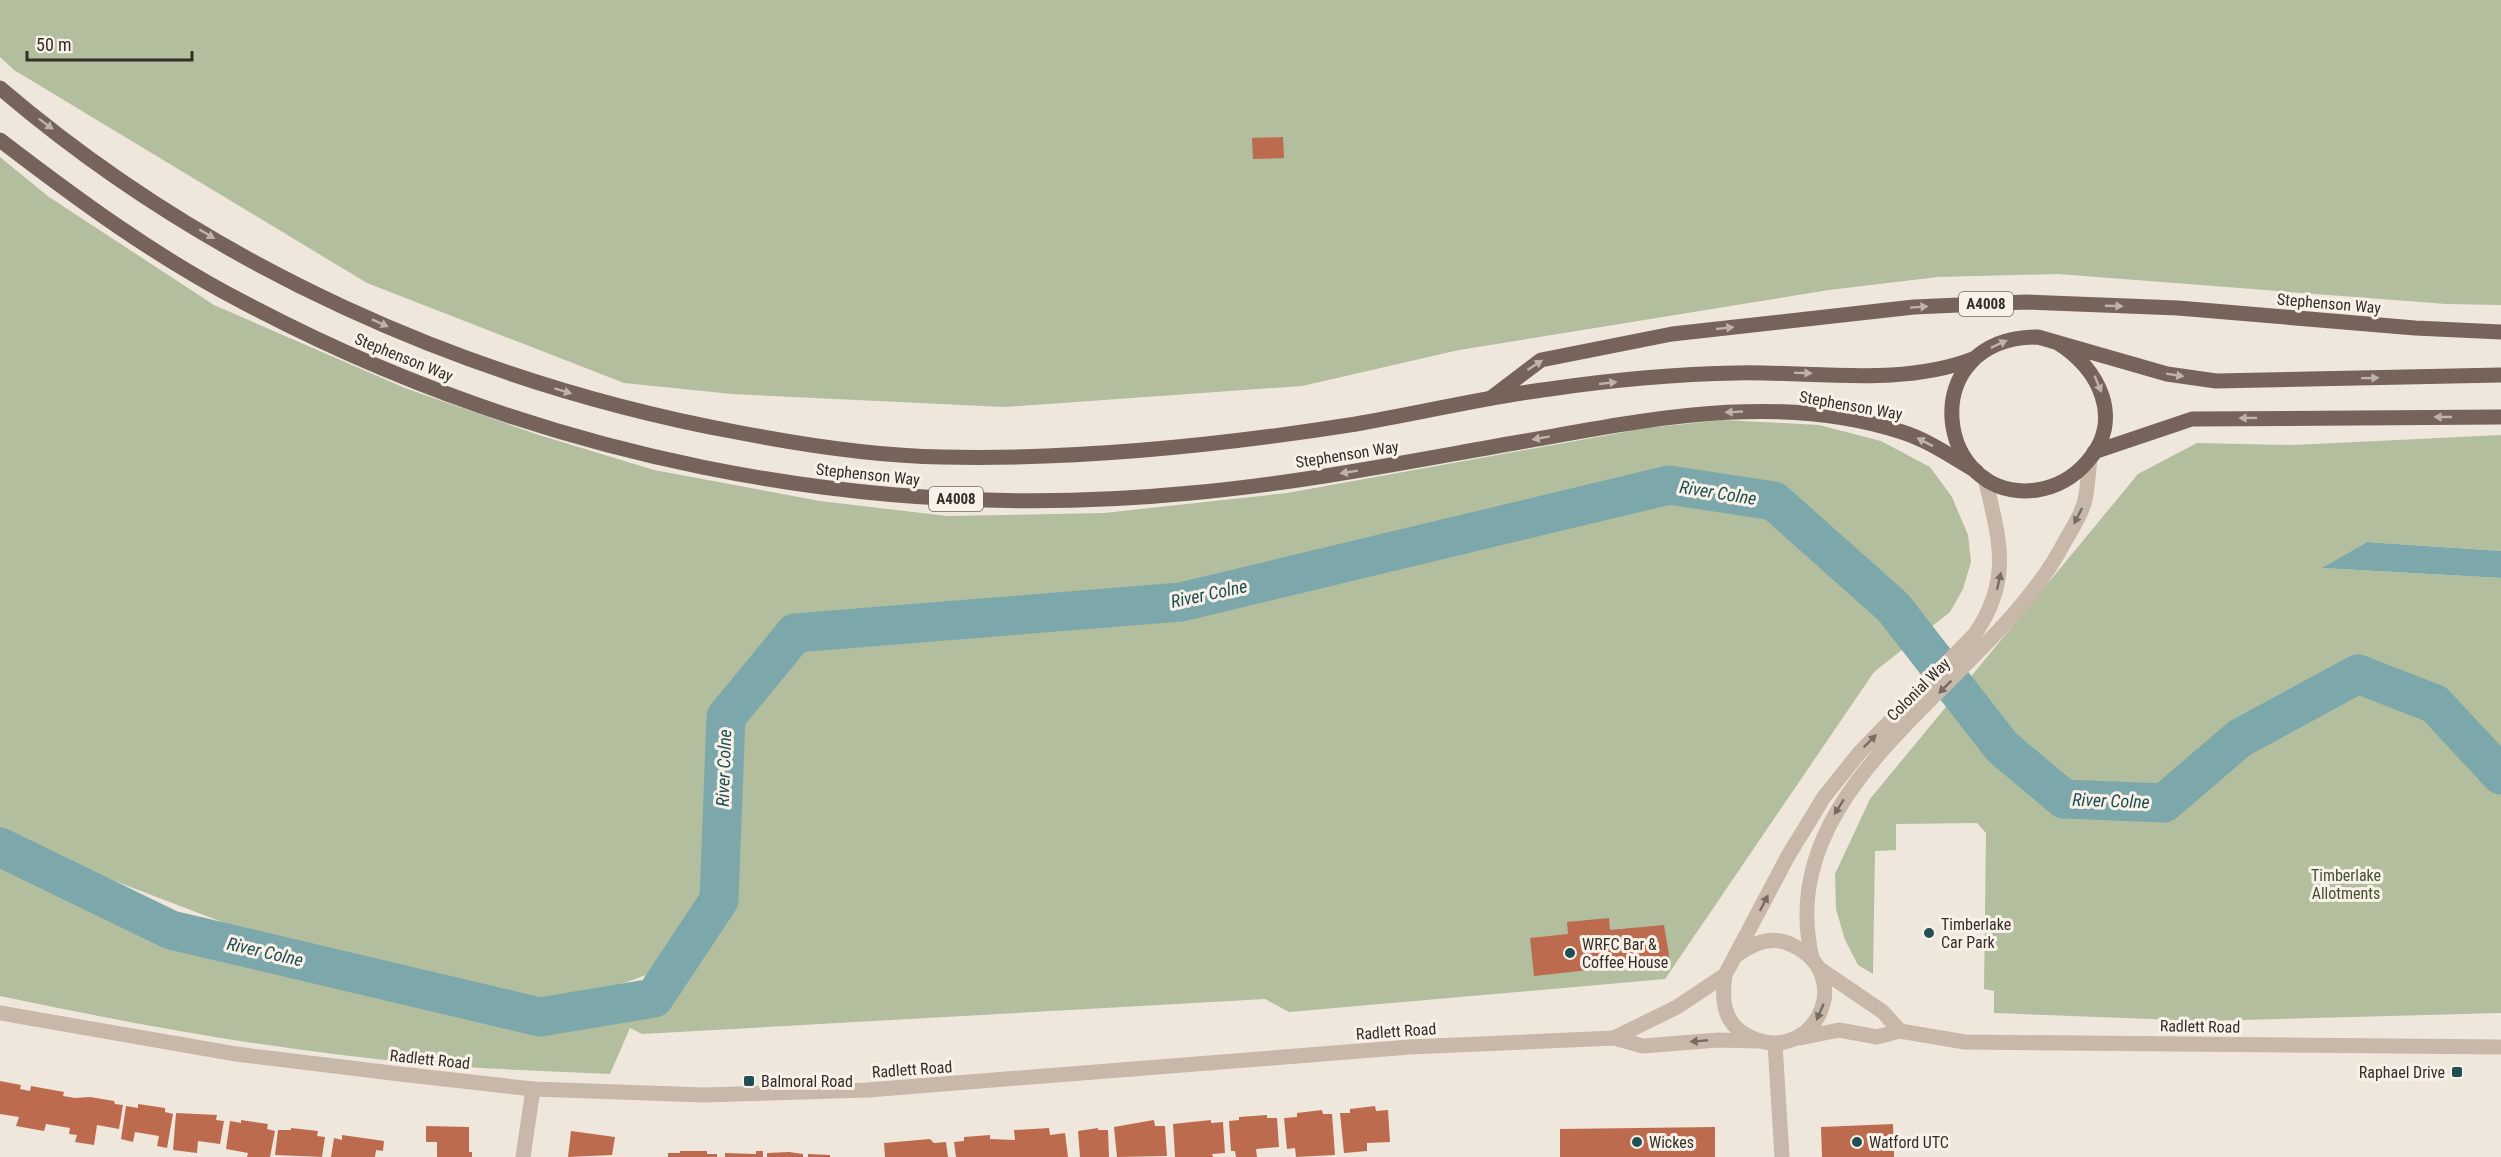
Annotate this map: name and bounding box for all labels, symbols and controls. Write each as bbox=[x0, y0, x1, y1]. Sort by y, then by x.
scale bar bbox=[27, 24, 192, 62]
text: 50 m bbox=[36, 34, 71, 55]
one-way arrow bbox=[38, 118, 54, 130]
one-way arrow bbox=[199, 228, 215, 239]
street label: Stephenson Way bbox=[2276, 289, 2382, 318]
road number: A4008 bbox=[1959, 292, 2013, 316]
one-way arrow bbox=[2105, 301, 2124, 310]
one-way arrow bbox=[1910, 303, 1929, 312]
one-way arrow bbox=[372, 318, 390, 328]
one-way arrow bbox=[1716, 323, 1735, 333]
street label: Stephenson Way bbox=[352, 329, 456, 386]
one-way arrow bbox=[1990, 339, 2008, 349]
one-way arrow bbox=[1527, 360, 1543, 371]
one-way arrow bbox=[1793, 368, 1812, 377]
one-way arrow bbox=[2166, 370, 2185, 379]
one-way arrow bbox=[2360, 373, 2379, 383]
one-way arrow bbox=[2093, 375, 2103, 393]
one-way arrow bbox=[1599, 378, 1618, 387]
one-way arrow bbox=[554, 387, 572, 397]
street label: Stephenson Way bbox=[1798, 387, 1904, 424]
one-way arrow bbox=[1725, 407, 1744, 416]
one-way arrow bbox=[2433, 412, 2452, 422]
one-way arrow bbox=[2238, 413, 2257, 422]
one-way arrow bbox=[1532, 434, 1551, 443]
street label: Stephenson Way bbox=[1294, 437, 1400, 472]
one-way arrow bbox=[1916, 437, 1933, 447]
street label: Stephenson Way bbox=[815, 460, 921, 489]
one-way arrow bbox=[1340, 468, 1359, 477]
water label: River Colne bbox=[1678, 476, 1758, 509]
road number: A4008 bbox=[929, 487, 983, 511]
one-way arrow bbox=[2073, 508, 2083, 525]
one-way arrow bbox=[1994, 572, 2004, 591]
water label: River Colne bbox=[1169, 575, 1249, 612]
street label: Colonial Way bbox=[1883, 654, 1954, 725]
one-way arrow bbox=[1939, 679, 1953, 693]
water label: River Colne bbox=[712, 729, 735, 807]
one-way arrow bbox=[1863, 734, 1877, 748]
water label: River Colne bbox=[2072, 789, 2150, 812]
one-way arrow bbox=[1834, 799, 1845, 815]
park label: Timberlake Allotments bbox=[2311, 866, 2381, 903]
one-way arrow bbox=[1759, 895, 1769, 912]
place label: Timberlake Car Park bbox=[1941, 915, 2011, 952]
marker: Timberlake Car Park bbox=[1922, 926, 1936, 940]
water label: River Colne bbox=[225, 933, 305, 970]
place label: WRFC Bar & Coffee House bbox=[1582, 935, 1668, 972]
marker: WRFC Bar & Coffee House bbox=[1563, 946, 1577, 960]
one-way arrow bbox=[1815, 1003, 1825, 1021]
street label: Radlett Road bbox=[2160, 1016, 2240, 1037]
street label: Radlett Road bbox=[1355, 1019, 1437, 1044]
one-way arrow bbox=[1689, 1036, 1708, 1046]
street label: Radlett Road bbox=[389, 1046, 471, 1073]
street label: Radlett Road bbox=[871, 1057, 953, 1082]
place label: Raphael Drive bbox=[2359, 1063, 2445, 1082]
marker: Raphael Drive bbox=[2450, 1065, 2464, 1079]
place label: Balmoral Road bbox=[761, 1072, 853, 1091]
marker: Balmoral Road bbox=[742, 1074, 756, 1088]
place label: Wickes bbox=[1649, 1133, 1694, 1152]
place label: Watford UTC bbox=[1869, 1133, 1949, 1152]
marker: Wickes bbox=[1630, 1135, 1644, 1149]
marker: Watford UTC bbox=[1850, 1135, 1864, 1149]

